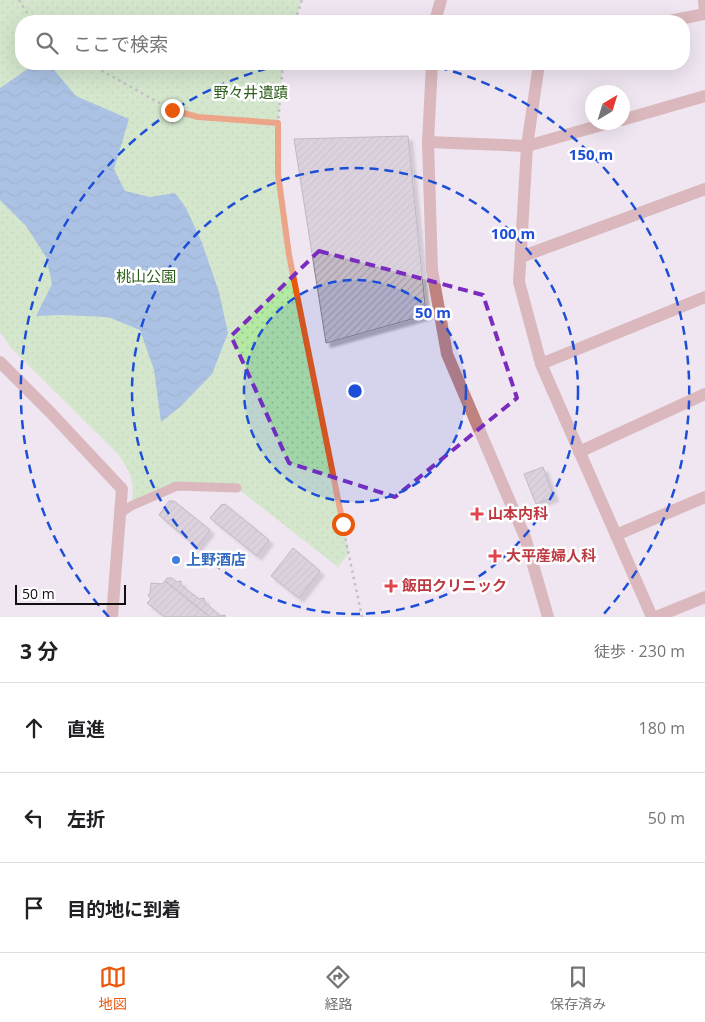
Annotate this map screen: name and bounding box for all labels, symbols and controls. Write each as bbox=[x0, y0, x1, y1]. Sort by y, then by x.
search box bbox=[15, 15, 690, 70]
icon: search bbox=[33, 29, 61, 57]
text: ここで検索 bbox=[73, 31, 168, 57]
park label: 野々井遺蹟 bbox=[213, 82, 289, 102]
north arrow bbox=[585, 85, 630, 130]
route end bbox=[161, 99, 184, 122]
text: 150 m bbox=[569, 144, 613, 164]
text: 100 m bbox=[491, 223, 535, 243]
park label: 桃山公園 bbox=[116, 266, 176, 286]
text: 50 m bbox=[415, 302, 451, 322]
centre of rings bbox=[346, 382, 364, 400]
place label: 山本内科 bbox=[488, 503, 548, 523]
marker: 山本内科 bbox=[470, 507, 484, 521]
route start bbox=[332, 513, 355, 536]
place label: 大平産婦人科 bbox=[506, 545, 596, 565]
place label: 上野酒店 bbox=[186, 549, 246, 569]
marker: 大平産婦人科 bbox=[488, 549, 502, 563]
marker: 上野酒店 bbox=[170, 554, 182, 566]
place label: 飯田クリニック bbox=[402, 575, 507, 595]
marker: 飯田クリニック bbox=[384, 579, 398, 593]
scale bar bbox=[15, 582, 126, 605]
text: 50 m bbox=[22, 584, 55, 603]
text: 3 分 bbox=[20, 637, 58, 665]
text: 徒歩 · 230 m bbox=[594, 640, 685, 662]
icon: ahead bbox=[20, 714, 48, 742]
text: 直進 bbox=[67, 716, 105, 742]
text: 180 m bbox=[639, 717, 685, 739]
icon: left bbox=[20, 804, 48, 832]
text: 左折 bbox=[67, 806, 105, 832]
text: 50 m bbox=[648, 807, 685, 829]
icon: arrive bbox=[20, 894, 48, 922]
text: 目的地に到着 bbox=[67, 896, 181, 922]
tab: 地図 bbox=[99, 963, 127, 1013]
tab: 経路 bbox=[324, 963, 352, 1013]
tab: 保存済み bbox=[550, 963, 606, 1013]

